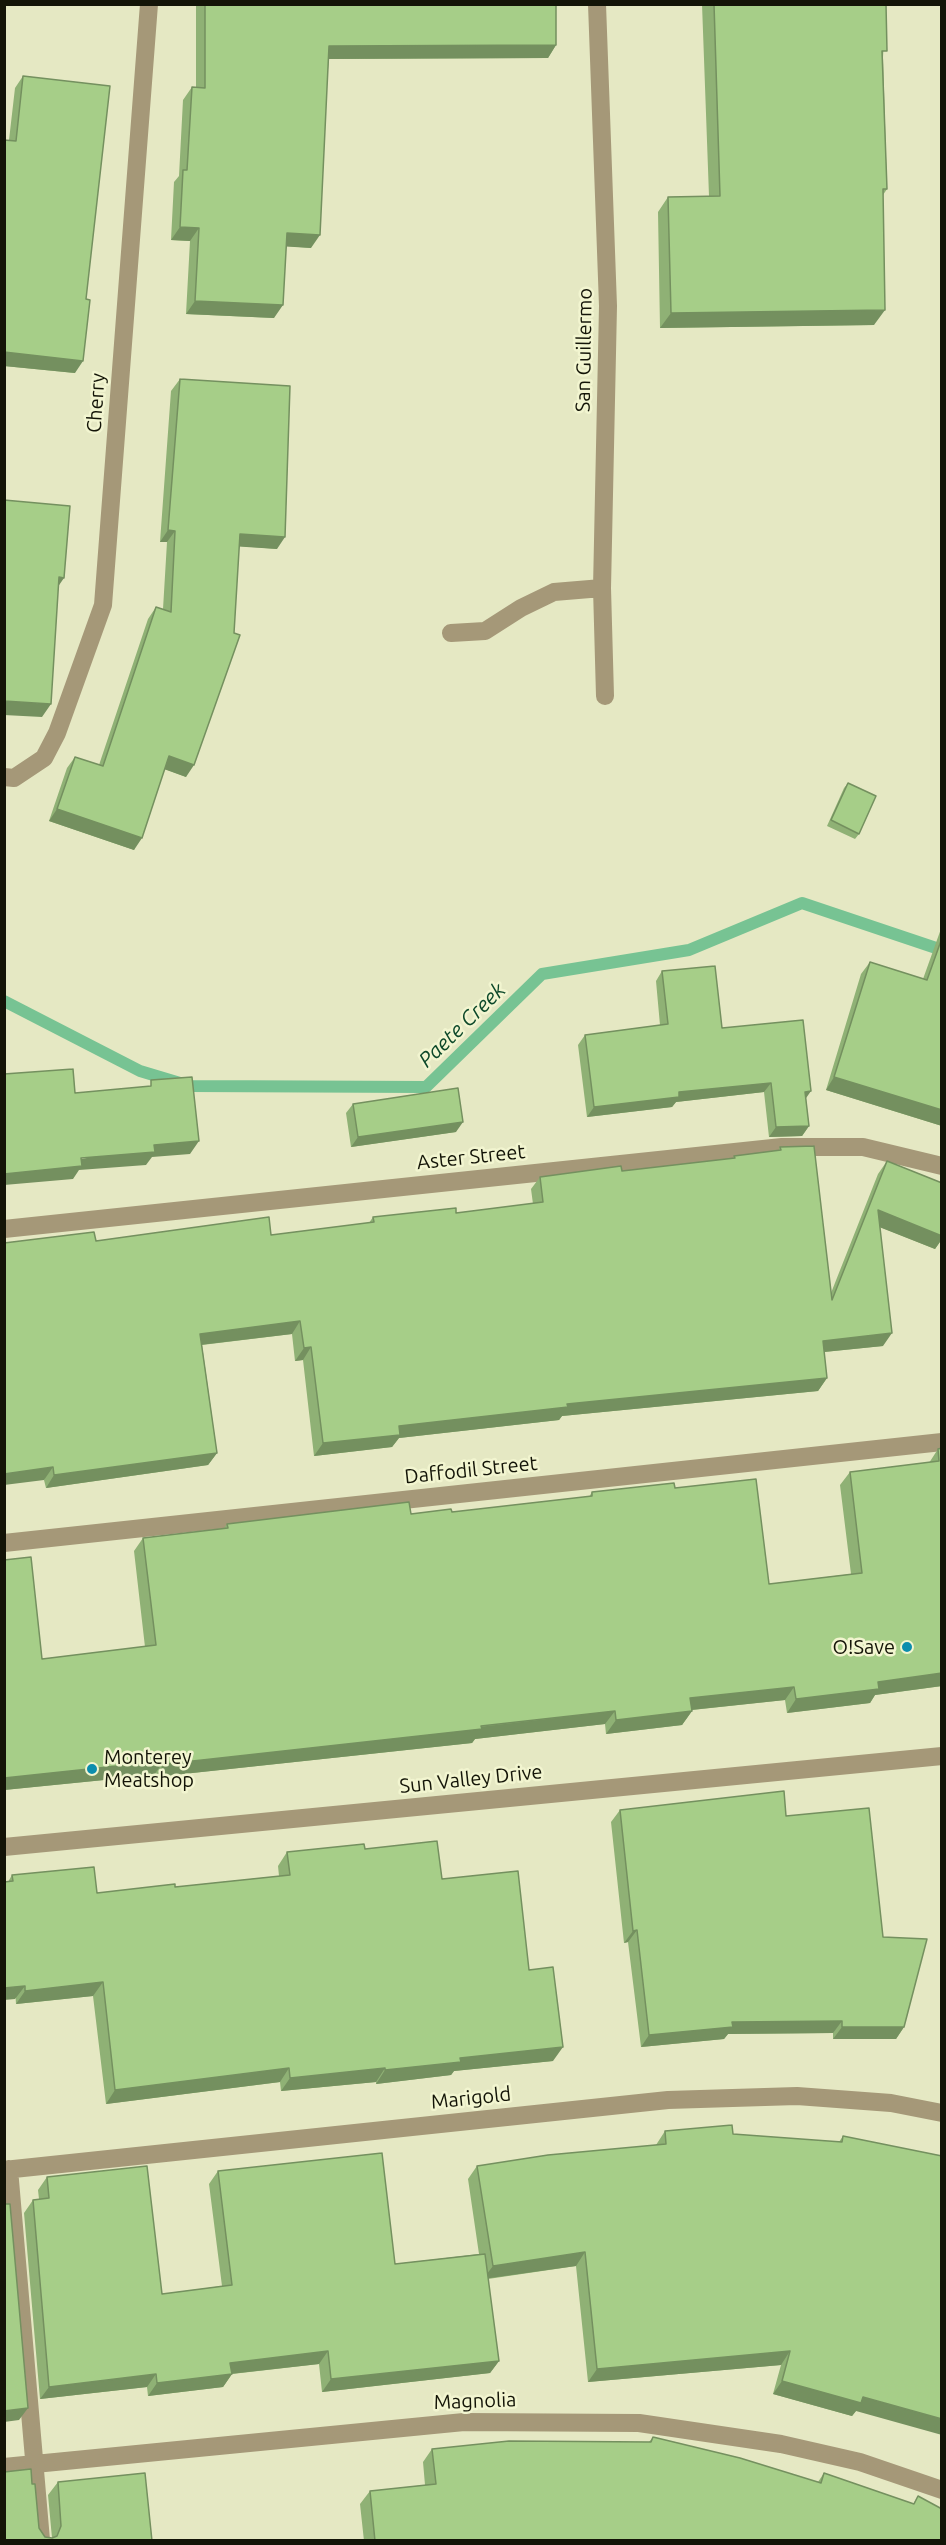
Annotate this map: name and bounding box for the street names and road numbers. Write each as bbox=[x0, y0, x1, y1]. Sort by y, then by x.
street label: San Guillermo bbox=[571, 288, 597, 412]
street label: Cherry bbox=[82, 372, 110, 434]
street label: Aster Street bbox=[416, 1139, 526, 1175]
street label: Daffodil Street bbox=[403, 1451, 539, 1489]
street label: Sun Valley Drive bbox=[398, 1760, 544, 1798]
street label: Marigold bbox=[430, 2082, 512, 2114]
street label: Magnolia bbox=[433, 2388, 517, 2414]

